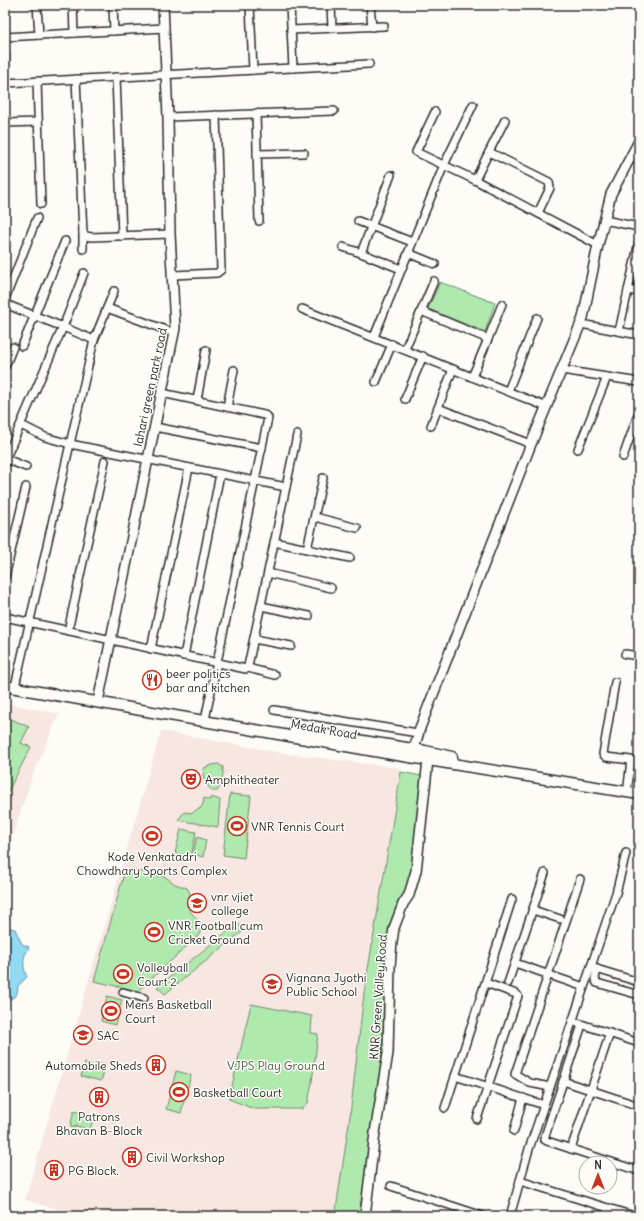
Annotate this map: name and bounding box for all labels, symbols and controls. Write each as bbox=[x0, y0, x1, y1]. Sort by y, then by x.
street label: lahari green park road bbox=[130, 326, 170, 448]
place label: beer politics bar and kitchen bbox=[166, 666, 250, 695]
restaurant icon: beer politics bar and kitchen bbox=[141, 669, 163, 691]
street label: Medak Road bbox=[290, 716, 358, 742]
theatre icon: Amphitheater bbox=[180, 768, 202, 790]
place label: Amphitheater bbox=[205, 772, 279, 787]
sports icon: VNR Tennis Court bbox=[226, 815, 248, 837]
place label: VNR Tennis Court bbox=[251, 819, 345, 834]
sports icon: Kode Venkatadri Chowdhary Sports Complex bbox=[141, 825, 163, 847]
place label: Kode Venkatadri Chowdhary Sports Complex bbox=[77, 849, 228, 878]
place label: vnr vjiet college bbox=[211, 889, 253, 918]
school or university icon: vnr vjiet college bbox=[186, 892, 208, 914]
place label: VNR Football cum Cricket Ground bbox=[168, 918, 264, 947]
sports icon: VNR Football cum Cricket Ground bbox=[143, 921, 165, 943]
street label: KNR Green Valley Road bbox=[366, 934, 390, 1060]
place label: Volleyball Court 2 bbox=[137, 960, 188, 989]
sports icon: Volleyball Court 2 bbox=[112, 963, 134, 985]
place label: Vignana Jyothi Public School bbox=[286, 970, 367, 999]
school or university icon: Vignana Jyothi Public School bbox=[261, 973, 283, 995]
place label: Mens Basketball Court bbox=[125, 997, 212, 1026]
sports icon: Mens Basketball Court bbox=[100, 1000, 122, 1022]
school or university icon: SAC bbox=[72, 1024, 94, 1046]
place label: SAC bbox=[97, 1028, 119, 1043]
building icon: Automobile Sheds bbox=[145, 1054, 167, 1076]
place label: Automobile Sheds bbox=[45, 1058, 142, 1073]
park label: VJPS Play Ground bbox=[227, 1058, 325, 1073]
sports icon: Basketball Court bbox=[168, 1081, 190, 1103]
place label: Basketball Court bbox=[193, 1085, 282, 1100]
building icon: Patrons Bhavan B-Block bbox=[88, 1086, 110, 1108]
place label: Patrons Bhavan B-Block bbox=[56, 1109, 142, 1138]
building icon: Civil Workshop bbox=[121, 1146, 143, 1168]
place label: Civil Workshop bbox=[146, 1150, 225, 1165]
north arrow bbox=[578, 1155, 618, 1195]
text: N bbox=[594, 1158, 602, 1172]
building icon: PG Block. bbox=[43, 1159, 65, 1181]
place label: PG Block. bbox=[68, 1163, 119, 1178]

